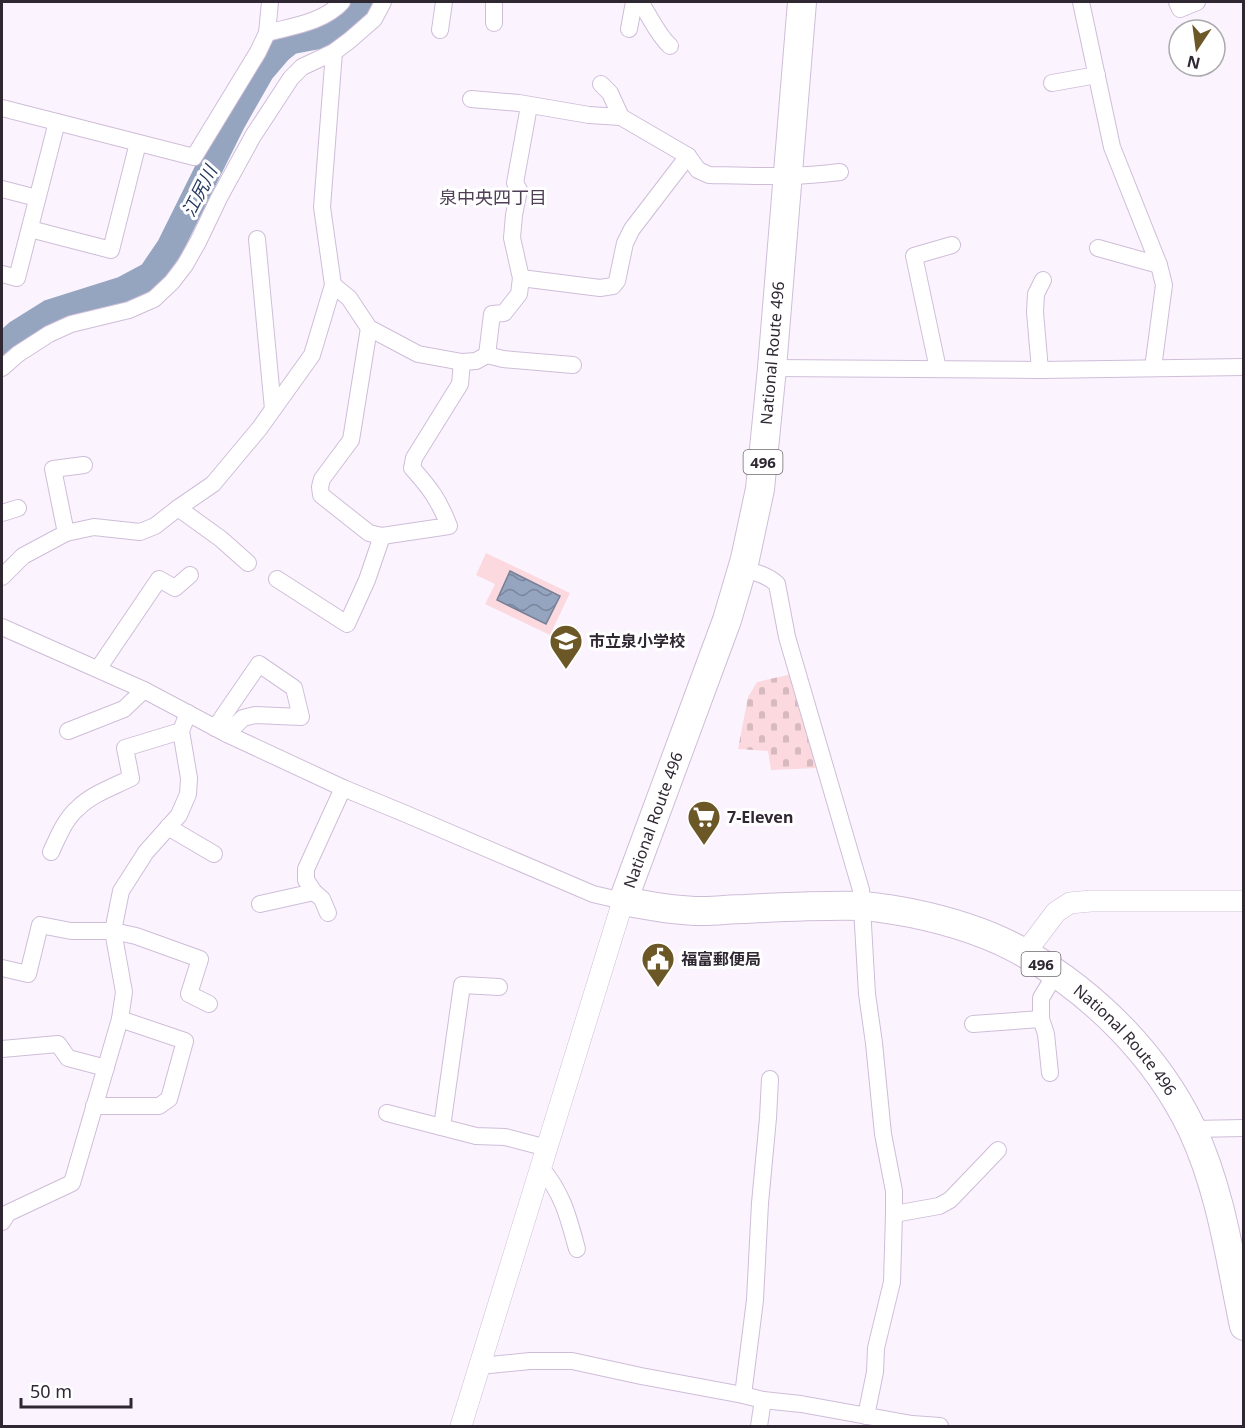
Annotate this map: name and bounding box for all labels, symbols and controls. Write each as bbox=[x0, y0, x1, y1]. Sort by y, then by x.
north arrow bbox=[1167, 18, 1227, 78]
text: N bbox=[1185, 50, 1202, 75]
water label: 江尻川 bbox=[176, 160, 223, 221]
district label: 泉中央四丁目 bbox=[439, 185, 547, 209]
street label: National Route 496 bbox=[755, 280, 789, 426]
road number: 496 bbox=[744, 450, 783, 474]
school or university icon: 市立泉小学校 bbox=[548, 623, 584, 670]
place label: 市立泉小学校 bbox=[589, 630, 685, 652]
street label: National Route 496 bbox=[618, 749, 688, 891]
supermarket icon: 7-Eleven bbox=[686, 799, 722, 846]
place label: 7-Eleven bbox=[727, 806, 793, 828]
public building icon: 福富郵便局 bbox=[640, 941, 676, 988]
place label: 福富郵便局 bbox=[681, 948, 761, 970]
road number: 496 bbox=[1022, 952, 1060, 976]
street label: National Route 496 bbox=[1069, 979, 1182, 1100]
scale bar bbox=[21, 1371, 130, 1409]
text: 50 m bbox=[30, 1379, 72, 1403]

